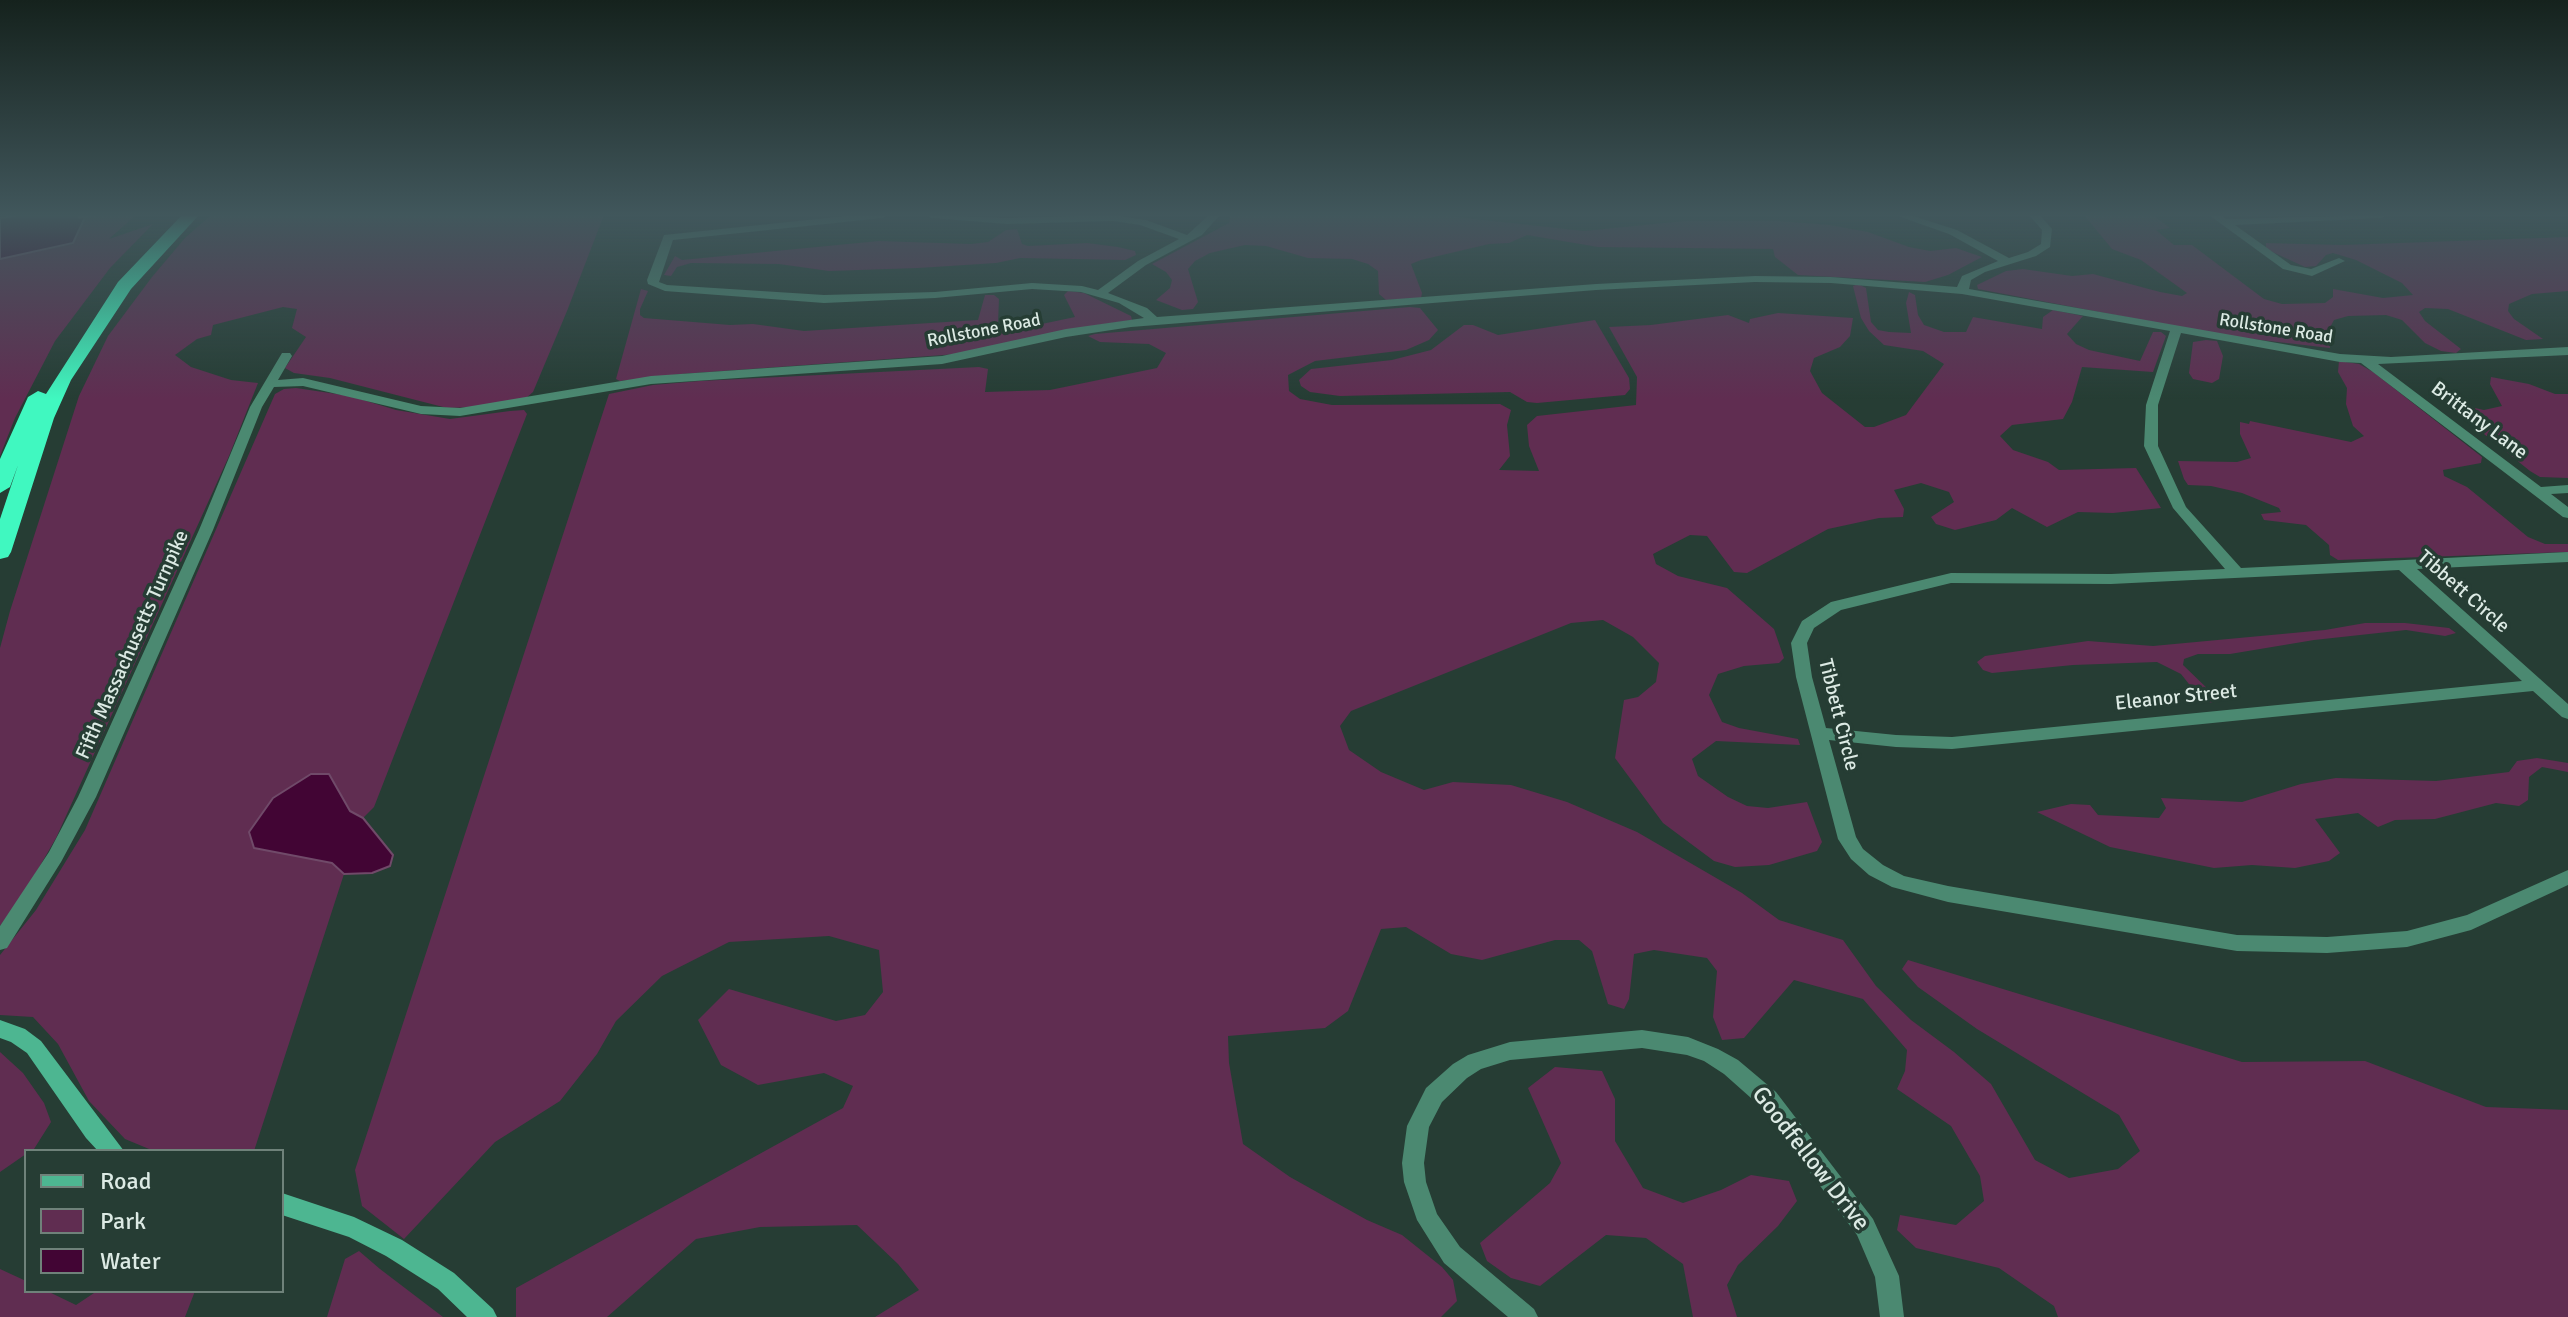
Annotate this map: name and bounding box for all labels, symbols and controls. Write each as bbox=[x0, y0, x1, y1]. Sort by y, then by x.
street label: Rollstone Road bbox=[926, 309, 1042, 353]
street label: Rollstone Road bbox=[2218, 309, 2334, 349]
street label: Brittany Lane bbox=[2426, 377, 2532, 465]
street label: Fifth Massachusetts Turnpike bbox=[72, 527, 194, 763]
street label: Tibbett Circle bbox=[2412, 545, 2514, 639]
street label: Tibbett Circle bbox=[1813, 657, 1863, 773]
street label: Eleanor Street bbox=[2114, 680, 2238, 716]
street label: Goodfellow Drive bbox=[1745, 1081, 1875, 1237]
legend bbox=[24, 1149, 284, 1293]
text: Road bbox=[100, 1166, 151, 1196]
text: Park bbox=[100, 1206, 146, 1236]
text: Water bbox=[100, 1246, 160, 1276]

